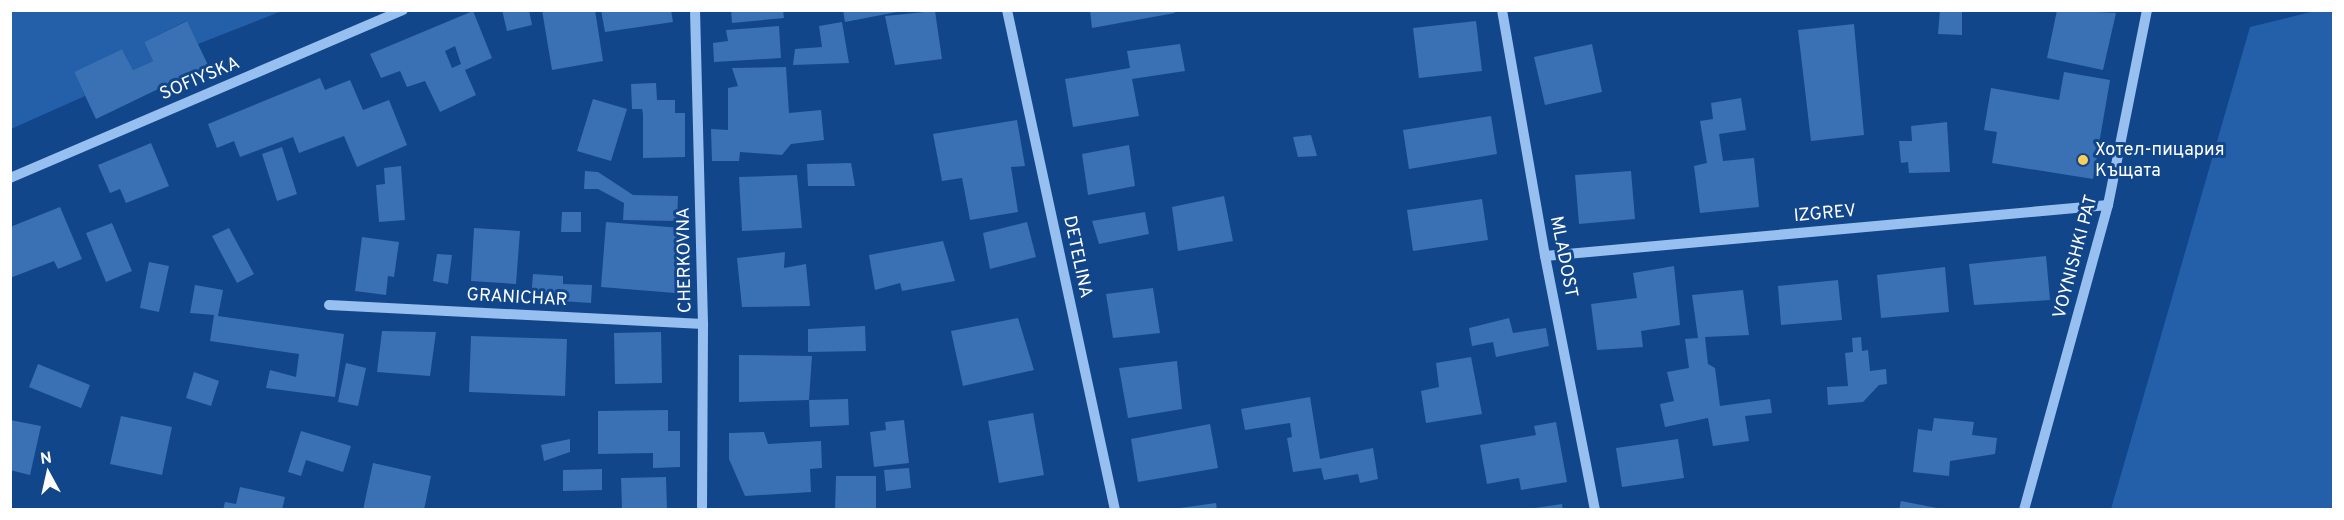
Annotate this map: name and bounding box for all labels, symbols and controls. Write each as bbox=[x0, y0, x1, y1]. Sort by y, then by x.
street label: SOFIYSKA bbox=[157, 52, 243, 106]
place label: Хотел-пицария Къщата bbox=[2095, 139, 2225, 183]
marker: Хотел-пицария Къщата bbox=[2076, 153, 2090, 167]
street label: VOYNISHKI PAT bbox=[2048, 193, 2104, 321]
street label: IZGREV bbox=[1793, 200, 1857, 228]
street label: CHERKOVNA bbox=[673, 207, 697, 313]
street label: DETELINA bbox=[1057, 214, 1097, 300]
street label: MLADOST bbox=[1544, 214, 1582, 300]
street label: GRANICHAR bbox=[466, 284, 568, 312]
north arrow bbox=[18, 442, 78, 502]
text: N bbox=[39, 448, 53, 470]

